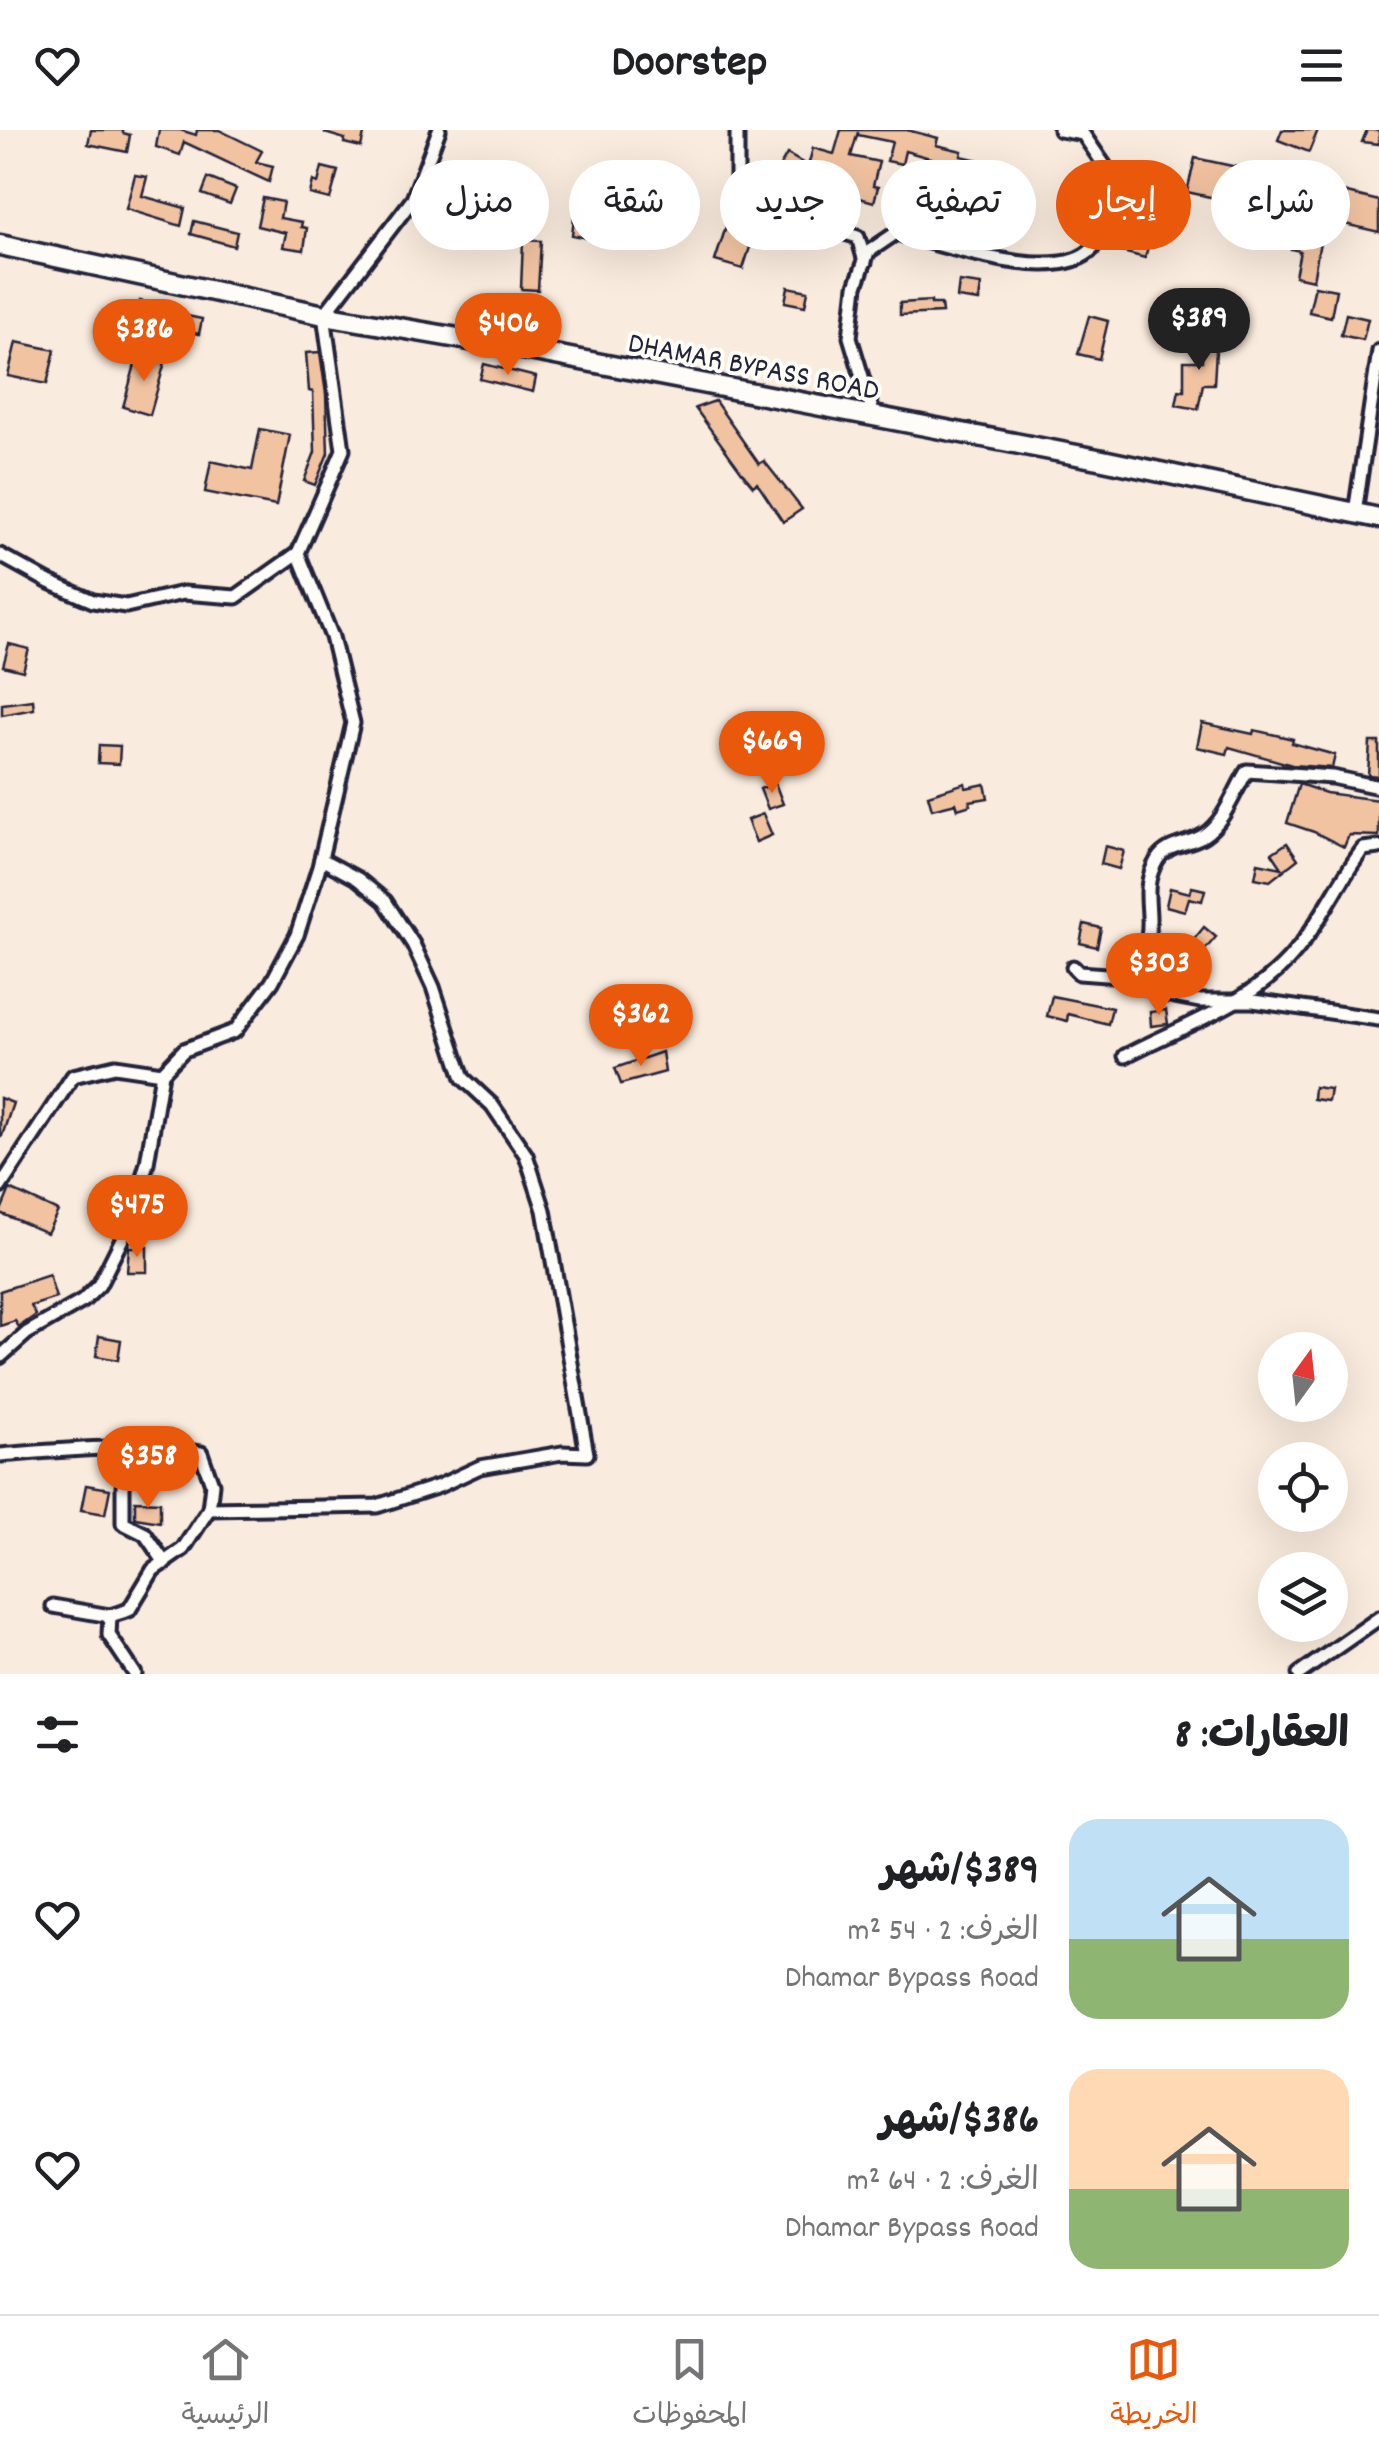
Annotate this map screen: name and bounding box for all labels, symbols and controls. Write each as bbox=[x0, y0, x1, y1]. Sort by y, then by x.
text: Doorstep bbox=[611, 33, 768, 97]
icon: heart bbox=[30, 38, 85, 93]
icon: menu bbox=[1294, 38, 1349, 93]
chip: منزل bbox=[410, 160, 549, 250]
chip: شقة bbox=[569, 160, 700, 250]
chip: جديد bbox=[720, 160, 861, 250]
chip: تصفية bbox=[881, 160, 1036, 250]
chip: إيجار bbox=[1056, 160, 1191, 250]
chip: شراء bbox=[1211, 160, 1350, 250]
pin: $389 bbox=[1140, 288, 1258, 373]
pin: $406 bbox=[449, 293, 567, 378]
text: $389 bbox=[1170, 297, 1228, 343]
pin: $386 bbox=[85, 299, 203, 384]
text: $406 bbox=[477, 302, 539, 348]
text: $386 bbox=[115, 308, 173, 354]
street label: DHAMAR BYPASS ROAD bbox=[624, 324, 882, 415]
pin: $669 bbox=[713, 711, 831, 796]
text: $669 bbox=[741, 720, 803, 766]
pin: $303 bbox=[1100, 933, 1218, 1018]
text: $303 bbox=[1128, 942, 1190, 988]
pin: $362 bbox=[582, 984, 700, 1069]
text: $362 bbox=[611, 993, 671, 1039]
pin: $475 bbox=[78, 1175, 196, 1260]
text: $475 bbox=[109, 1184, 165, 1230]
north arrow bbox=[1258, 1332, 1348, 1422]
map controls bbox=[1258, 1332, 1348, 1642]
pin: $358 bbox=[89, 1426, 207, 1511]
text: $358 bbox=[119, 1435, 177, 1481]
button: locate bbox=[1258, 1442, 1348, 1532]
button: layers bbox=[1258, 1552, 1348, 1642]
icon: filters bbox=[30, 1707, 85, 1762]
text: العقارات: 8 bbox=[1175, 1708, 1349, 1768]
text: $389/شهر bbox=[881, 1843, 1039, 1903]
icon: home bbox=[1149, 1859, 1269, 1979]
icon: heart bbox=[30, 1892, 85, 1947]
text: الغرف: 2 · 54 m² bbox=[848, 1910, 1039, 1956]
text: Dhamar Bypass Road bbox=[785, 1957, 1039, 2003]
text: $386/شهر bbox=[880, 2093, 1039, 2153]
icon: home bbox=[1149, 2109, 1269, 2229]
icon: heart bbox=[30, 2142, 85, 2197]
text: الغرف: 2 · 64 m² bbox=[847, 2160, 1039, 2206]
text: Dhamar Bypass Road bbox=[785, 2207, 1039, 2253]
tab: الرئيسية bbox=[181, 2332, 269, 2438]
tab: المحفوظات bbox=[632, 2332, 747, 2438]
tab: الخريطة bbox=[1110, 2332, 1198, 2438]

